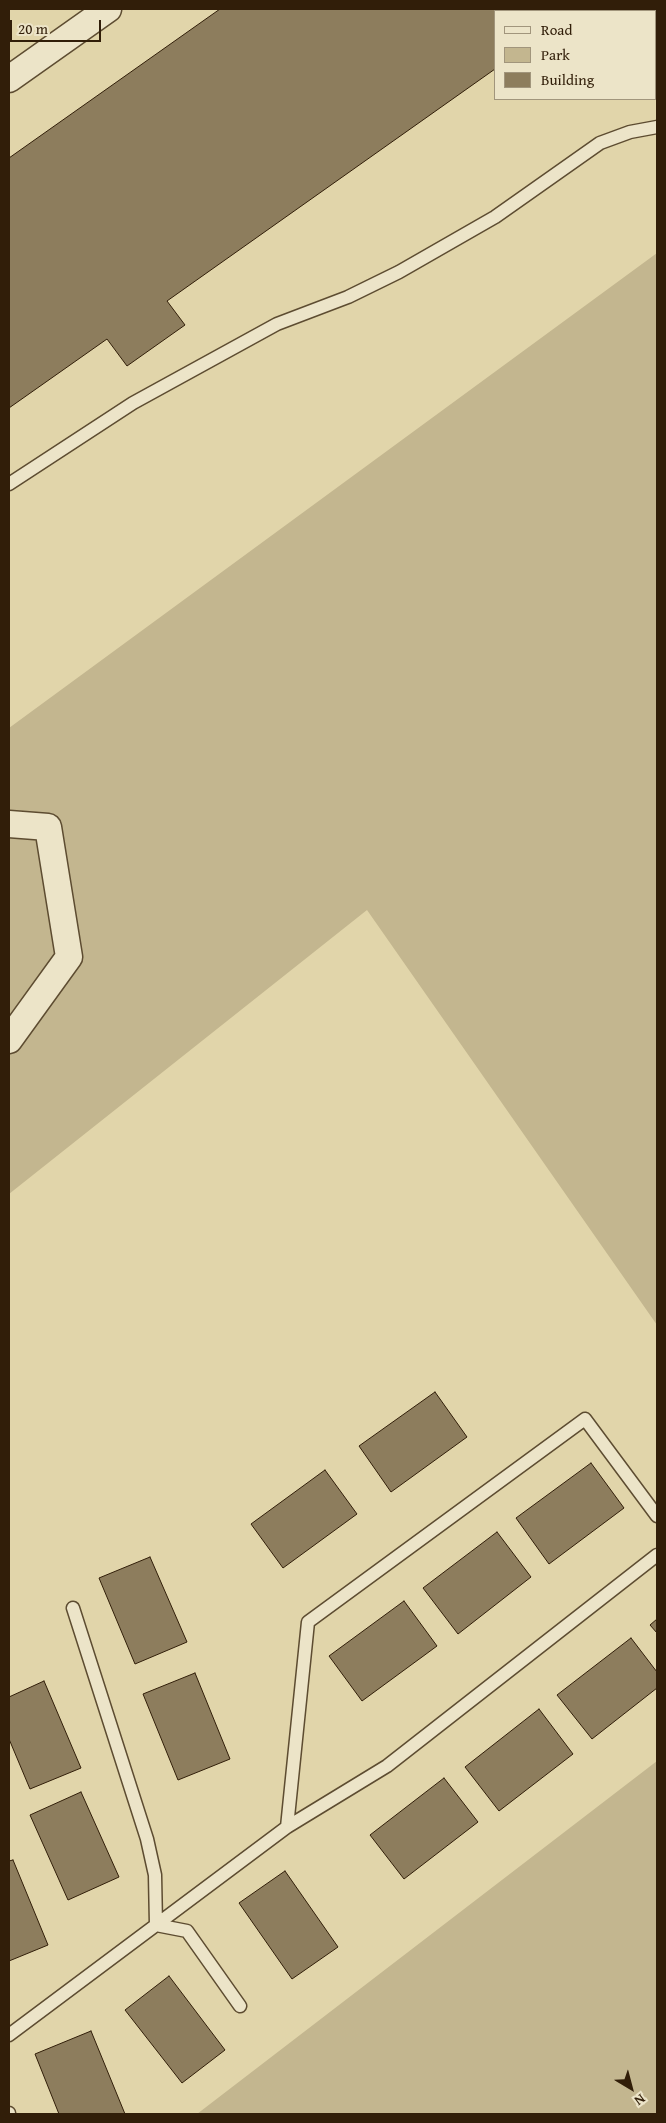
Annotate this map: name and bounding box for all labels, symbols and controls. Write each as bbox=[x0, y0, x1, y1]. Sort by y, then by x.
scale bar bbox=[12, 10, 104, 42]
legend bbox=[493, 10, 656, 100]
text: 20 m bbox=[18, 18, 48, 39]
text: Road bbox=[541, 19, 572, 40]
text: Park bbox=[541, 44, 570, 65]
text: Building bbox=[541, 69, 594, 90]
north arrow bbox=[606, 2063, 656, 2113]
text: N bbox=[630, 2089, 650, 2111]

